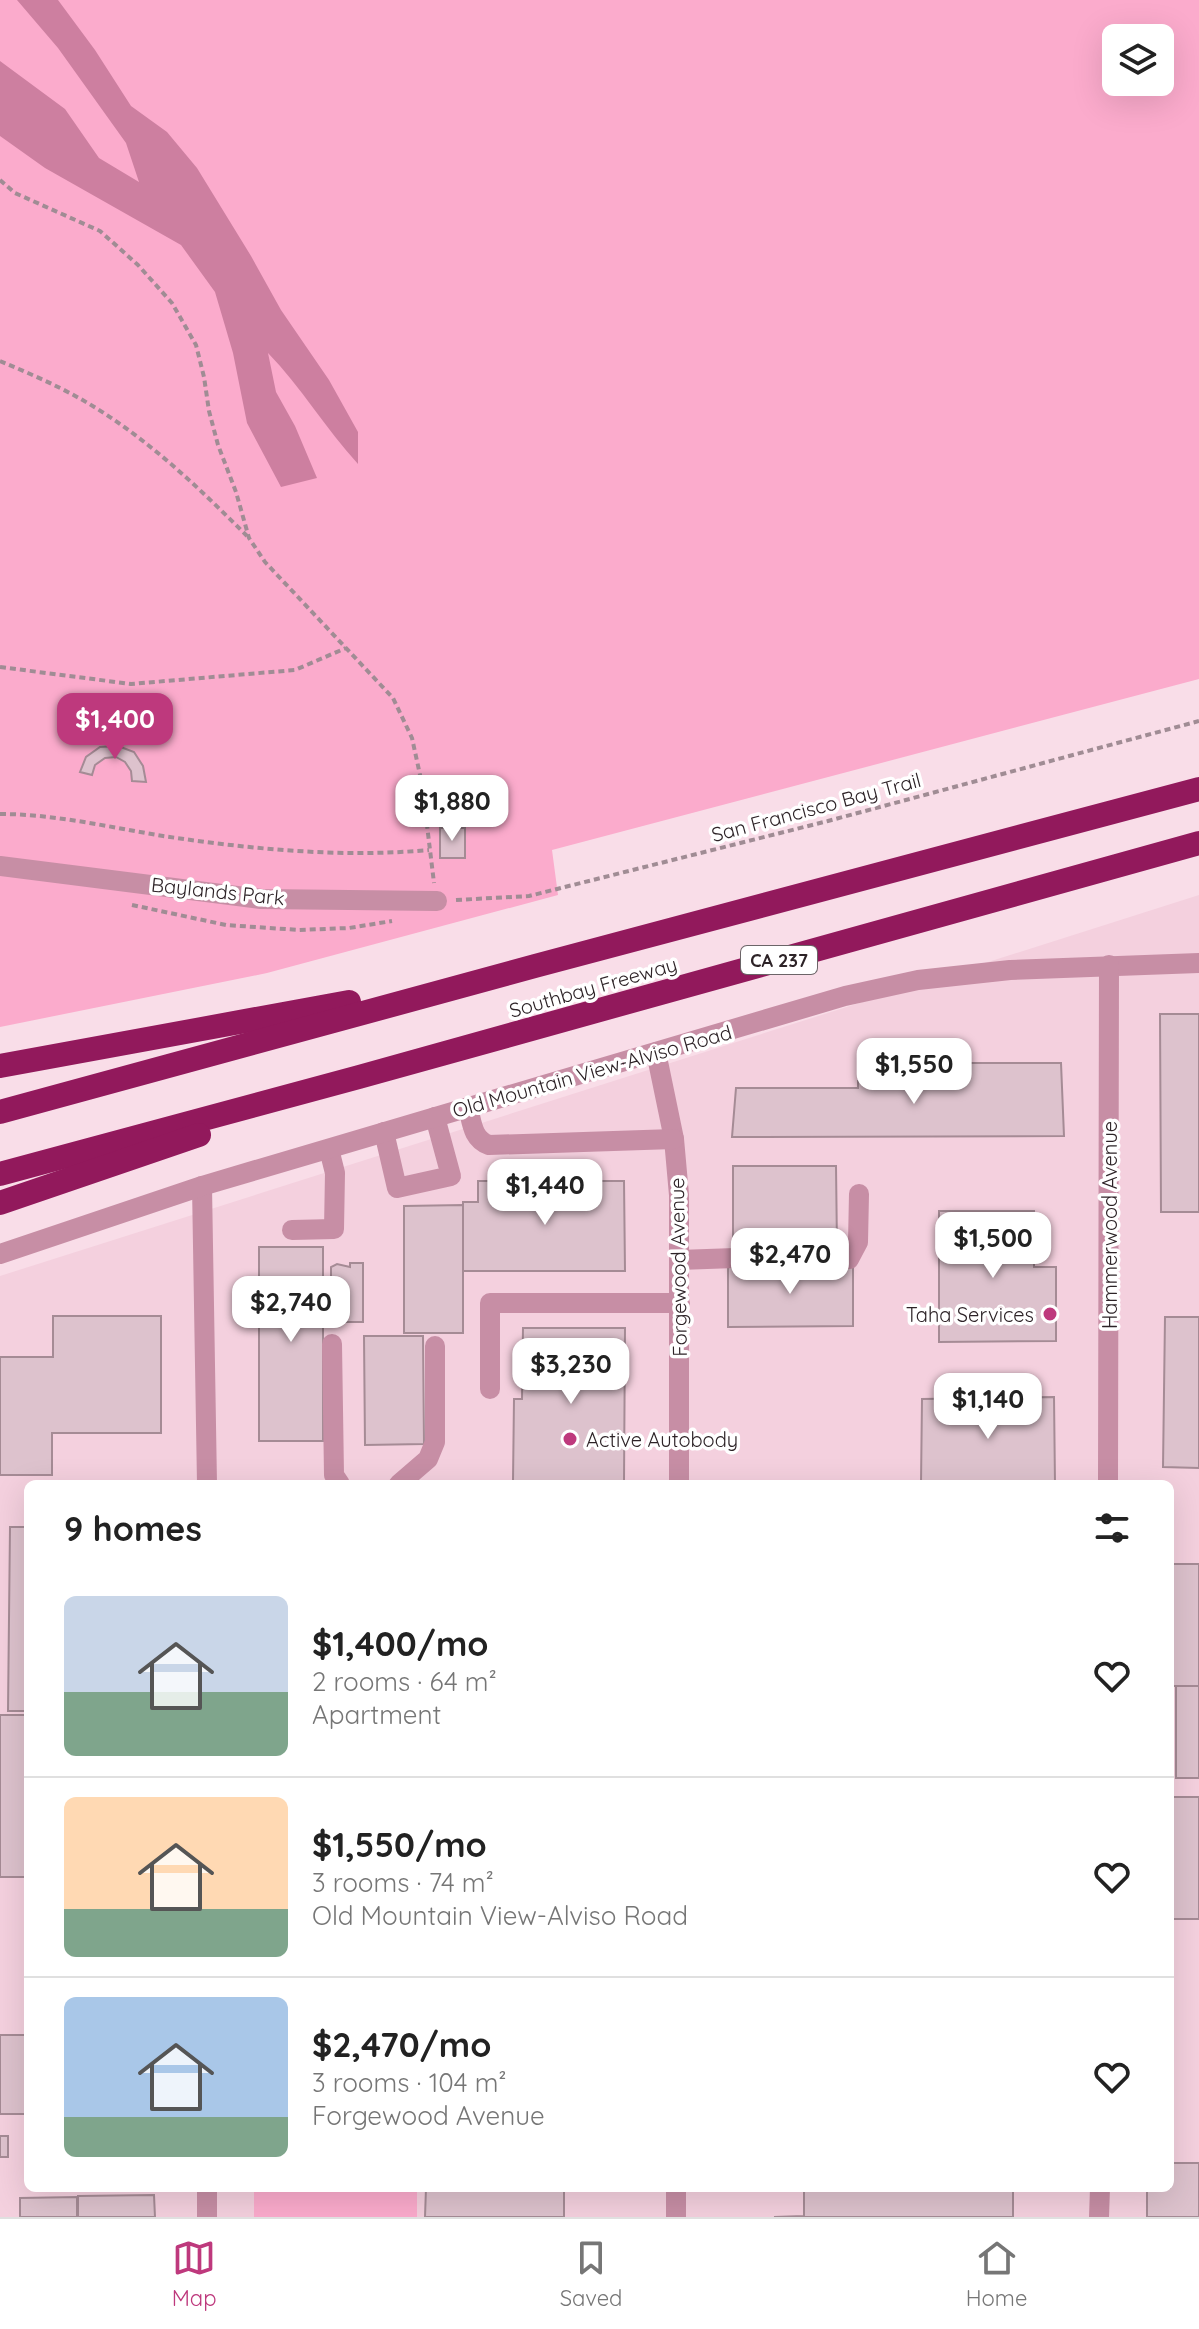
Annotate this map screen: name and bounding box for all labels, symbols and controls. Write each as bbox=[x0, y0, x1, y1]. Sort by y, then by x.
map controls bbox=[1102, 24, 1174, 96]
button: layers bbox=[1102, 24, 1174, 96]
pin: $1,400 bbox=[50, 693, 180, 761]
text: $1,400 bbox=[75, 702, 155, 735]
street label: San Francisco Bay Trail bbox=[708, 767, 924, 847]
pin: $1,880 bbox=[387, 775, 517, 843]
text: $1,880 bbox=[413, 784, 491, 817]
street label: Baylands Park bbox=[150, 872, 286, 910]
road number: CA 237 bbox=[741, 946, 817, 974]
street label: Southbay Freeway bbox=[506, 951, 680, 1023]
street label: Old Mountain View-Alviso Road bbox=[450, 1019, 734, 1123]
pin: $1,550 bbox=[849, 1038, 979, 1106]
text: $1,550 bbox=[875, 1047, 953, 1080]
street label: Hammerwood Avenue bbox=[1097, 1121, 1122, 1329]
pin: $1,440 bbox=[480, 1159, 610, 1227]
text: $1,440 bbox=[505, 1168, 585, 1201]
street label: Forgewood Avenue bbox=[664, 1177, 692, 1357]
pin: $1,500 bbox=[928, 1212, 1058, 1280]
text: $1,500 bbox=[953, 1221, 1033, 1254]
pin: $2,470 bbox=[725, 1228, 855, 1296]
text: $2,470 bbox=[749, 1237, 831, 1270]
pin: $2,740 bbox=[226, 1276, 356, 1344]
text: $2,740 bbox=[250, 1285, 332, 1318]
place label: Taha Services bbox=[906, 1302, 1034, 1327]
marker: Taha Services bbox=[1041, 1305, 1059, 1323]
pin: $3,230 bbox=[506, 1338, 636, 1406]
text: $3,230 bbox=[530, 1347, 612, 1380]
pin: $1,140 bbox=[923, 1373, 1053, 1441]
text: $1,140 bbox=[952, 1382, 1024, 1415]
place label: Active Autobody bbox=[586, 1427, 738, 1452]
marker: Active Autobody bbox=[561, 1430, 579, 1448]
icon: filters bbox=[1090, 1506, 1134, 1550]
text: 9 homes bbox=[64, 1507, 202, 1550]
text: $1,400/mo bbox=[312, 1622, 489, 1665]
icon: home bbox=[128, 1628, 224, 1724]
icon: heart bbox=[1090, 1654, 1134, 1698]
text: 2 rooms · 64 m² bbox=[312, 1665, 497, 1698]
text: Apartment bbox=[312, 1698, 441, 1731]
text: $1,550/mo bbox=[312, 1823, 487, 1866]
icon: home bbox=[128, 1829, 224, 1925]
icon: heart bbox=[1090, 1855, 1134, 1899]
text: 3 rooms · 74 m² bbox=[312, 1866, 494, 1899]
text: Old Mountain View-Alviso Road bbox=[312, 1899, 688, 1932]
text: $2,470/mo bbox=[312, 2023, 491, 2066]
icon: home bbox=[128, 2029, 224, 2125]
icon: heart bbox=[1090, 2055, 1134, 2099]
text: 3 rooms · 104 m² bbox=[312, 2066, 507, 2099]
text: Forgewood Avenue bbox=[312, 2099, 545, 2132]
tab: Map bbox=[172, 2236, 216, 2312]
tab: Saved bbox=[560, 2236, 622, 2312]
tab: Home bbox=[966, 2236, 1027, 2312]

